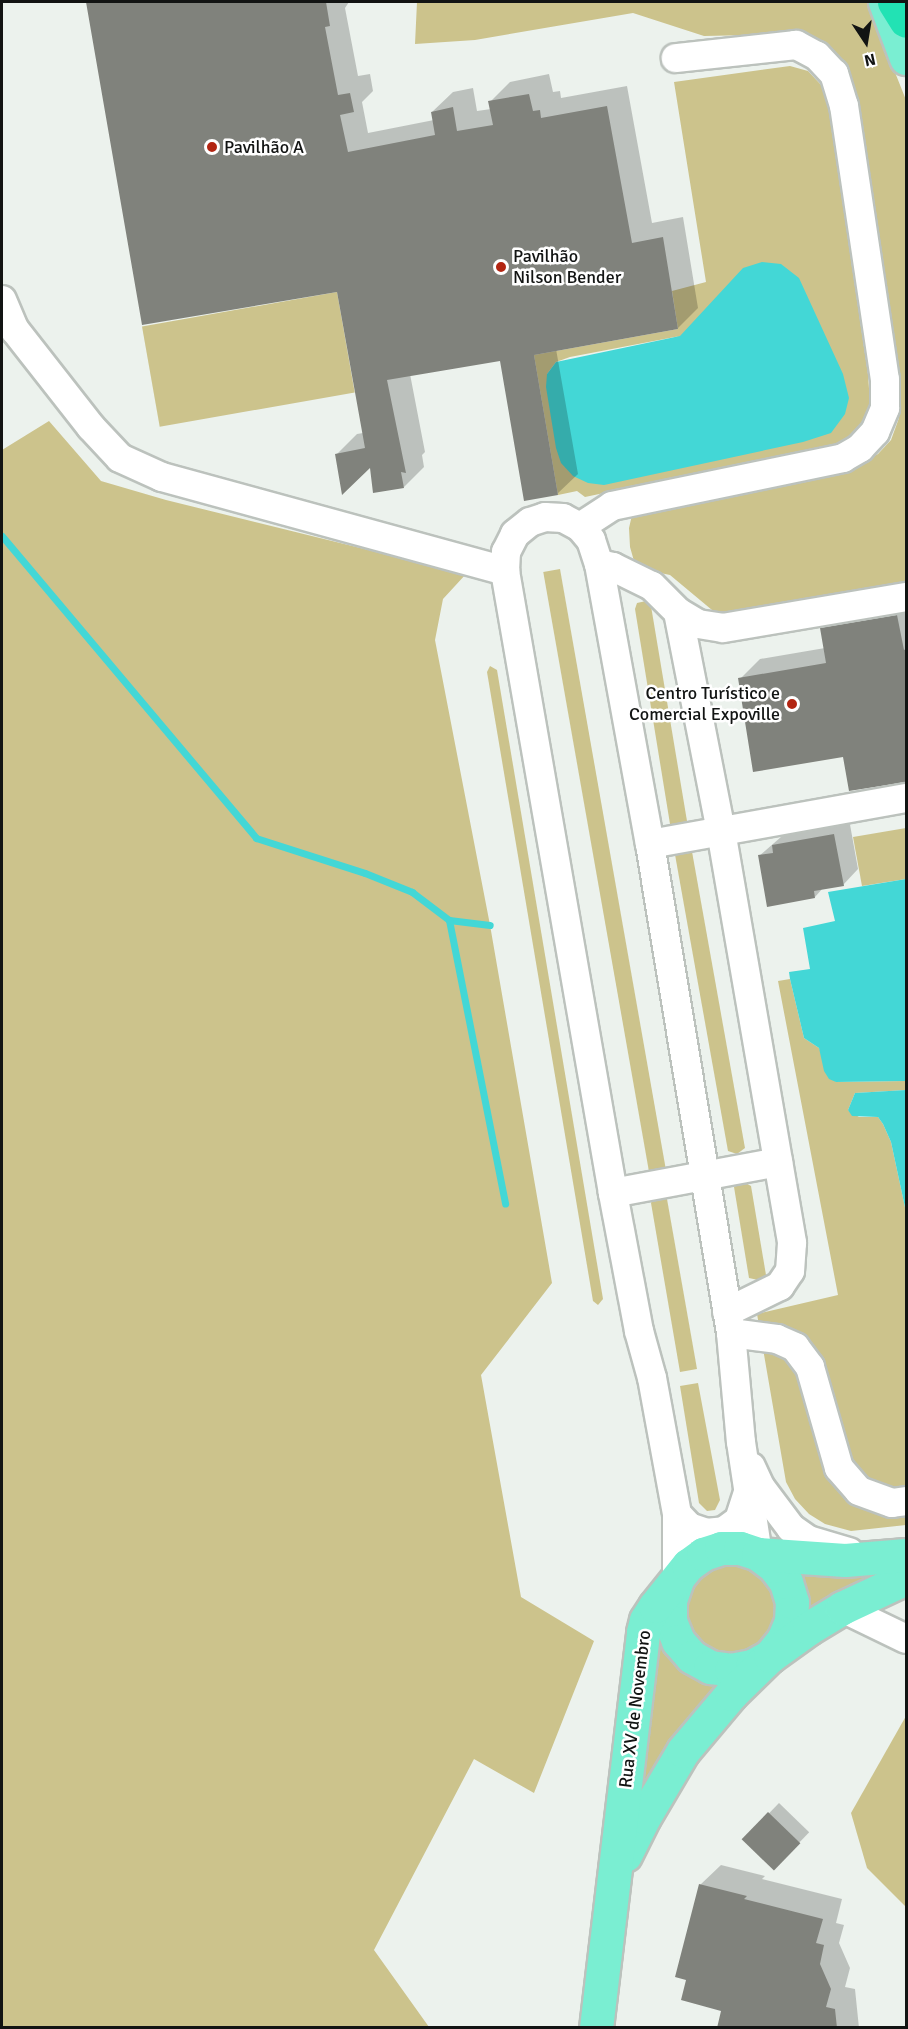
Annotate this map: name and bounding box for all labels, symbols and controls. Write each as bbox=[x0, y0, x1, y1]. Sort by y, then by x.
north arrow bbox=[836, 12, 896, 72]
text: N bbox=[862, 49, 877, 71]
place label: Pavilhão A bbox=[224, 136, 304, 158]
marker: Pavilhão A bbox=[205, 140, 219, 154]
place label: Pavilhão Nilson Bender bbox=[513, 246, 621, 288]
marker: Pavilhão Nilson Bender bbox=[494, 260, 508, 274]
place label: Centro Turístico e Comercial Expoville bbox=[629, 683, 780, 726]
marker: Centro Turístico e Comercial Expoville bbox=[785, 697, 799, 711]
street label: Rua XV de Novembro bbox=[615, 1629, 655, 1789]

